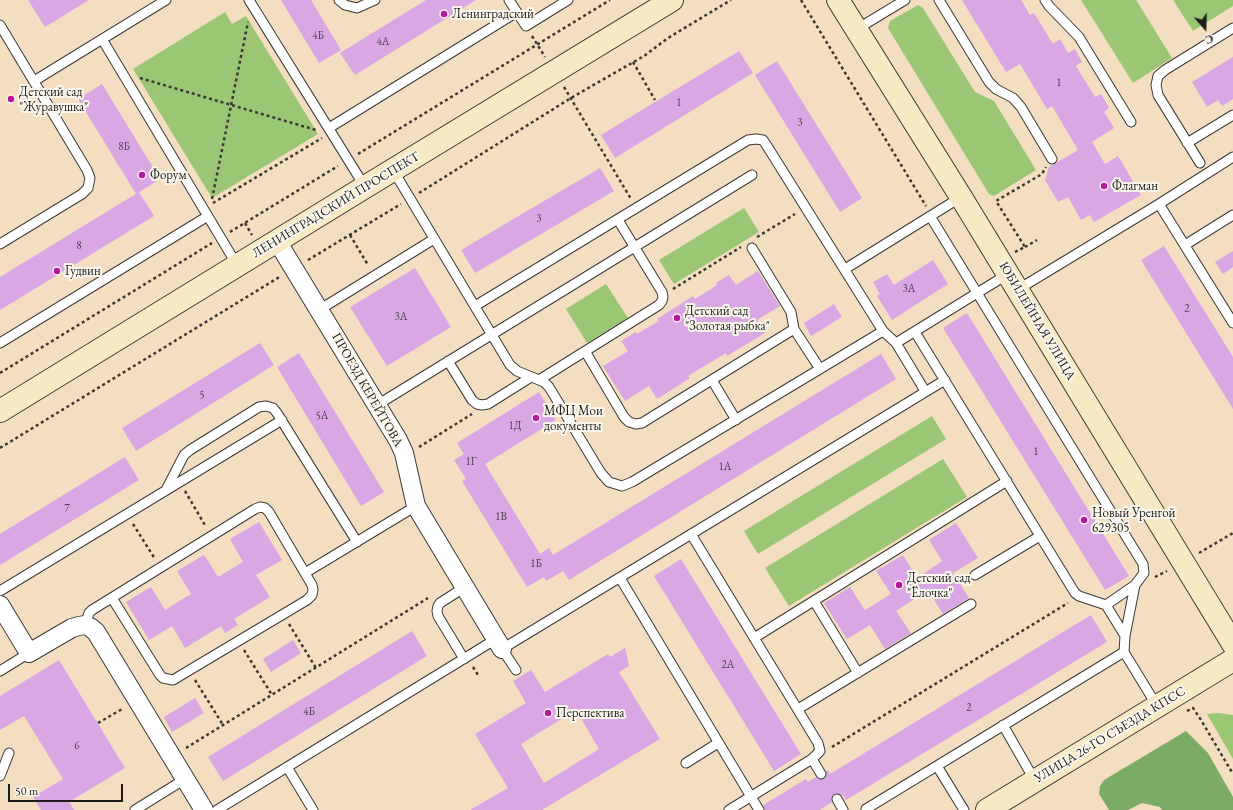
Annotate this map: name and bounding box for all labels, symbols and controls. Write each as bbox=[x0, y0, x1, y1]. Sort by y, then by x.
place label: Ленинградский bbox=[452, 6, 534, 22]
north arrow bbox=[1185, 8, 1225, 48]
marker: Ленинградский bbox=[439, 9, 449, 19]
house number: 4Б bbox=[312, 29, 324, 43]
text: С bbox=[1203, 31, 1215, 47]
house number: 4А bbox=[377, 35, 389, 49]
house number: 1 bbox=[1056, 76, 1062, 90]
place label: Детский сад "Журавушка" bbox=[19, 84, 88, 115]
marker: Детский сад "Журавушка" bbox=[6, 94, 16, 104]
house number: 1 bbox=[676, 96, 682, 110]
house number: 3 bbox=[797, 116, 803, 130]
house number: 8Б bbox=[118, 140, 130, 154]
street label: ЛЕНИНГРАДСКИЙ ПРОСПЕКТ bbox=[249, 149, 423, 261]
place label: Форум bbox=[150, 167, 187, 183]
marker: Форум bbox=[137, 170, 147, 180]
place label: Флагман bbox=[1112, 178, 1158, 194]
marker: Флагман bbox=[1099, 181, 1109, 191]
house number: 3 bbox=[536, 212, 542, 226]
house number: 8 bbox=[76, 239, 82, 253]
street label: ЮБИЛЕЙНАЯ УЛИЦА bbox=[995, 259, 1079, 383]
place label: Гудвин bbox=[65, 263, 101, 279]
marker: Гудвин bbox=[52, 266, 62, 276]
house number: 3А bbox=[903, 282, 915, 296]
house number: 2 bbox=[1184, 302, 1190, 316]
place label: Детский сад "Золотая рыбка" bbox=[685, 303, 770, 334]
house number: 3А bbox=[395, 310, 407, 324]
marker: Детский сад "Золотая рыбка" bbox=[672, 313, 682, 323]
street label: ПРОЕЗД КЕРЕЙТОВА bbox=[328, 330, 406, 450]
house number: 5 bbox=[199, 388, 205, 402]
place label: МФЦ Мои документы bbox=[544, 403, 603, 434]
house number: 5А bbox=[316, 409, 328, 423]
marker: МФЦ Мои документы bbox=[531, 413, 541, 423]
house number: 1Д bbox=[508, 419, 522, 433]
house number: 1 bbox=[1033, 445, 1039, 459]
house number: 1Г bbox=[466, 455, 476, 469]
house number: 1А bbox=[719, 460, 731, 474]
house number: 7 bbox=[64, 502, 70, 516]
place label: Новый Уренгой 629305 bbox=[1092, 505, 1175, 536]
house number: 1В bbox=[495, 510, 507, 524]
marker: Новый Уренгой 629305 bbox=[1079, 515, 1089, 525]
house number: 1Б bbox=[530, 557, 542, 571]
place label: Детский сад "Ёлочка" bbox=[907, 570, 970, 601]
marker: Детский сад "Ёлочка" bbox=[894, 580, 904, 590]
house number: 2А bbox=[722, 658, 734, 672]
street label: УЛИЦА 26-ГО СЪЕЗДА КПСС bbox=[1032, 684, 1188, 786]
house number: 2 bbox=[966, 701, 972, 715]
house number: 4Б bbox=[303, 705, 315, 719]
place label: Перспектива bbox=[556, 705, 624, 721]
marker: Перспектива bbox=[543, 708, 553, 718]
house number: 6 bbox=[74, 739, 80, 753]
scale bar bbox=[10, 776, 125, 802]
text: 50 m bbox=[15, 783, 38, 799]

